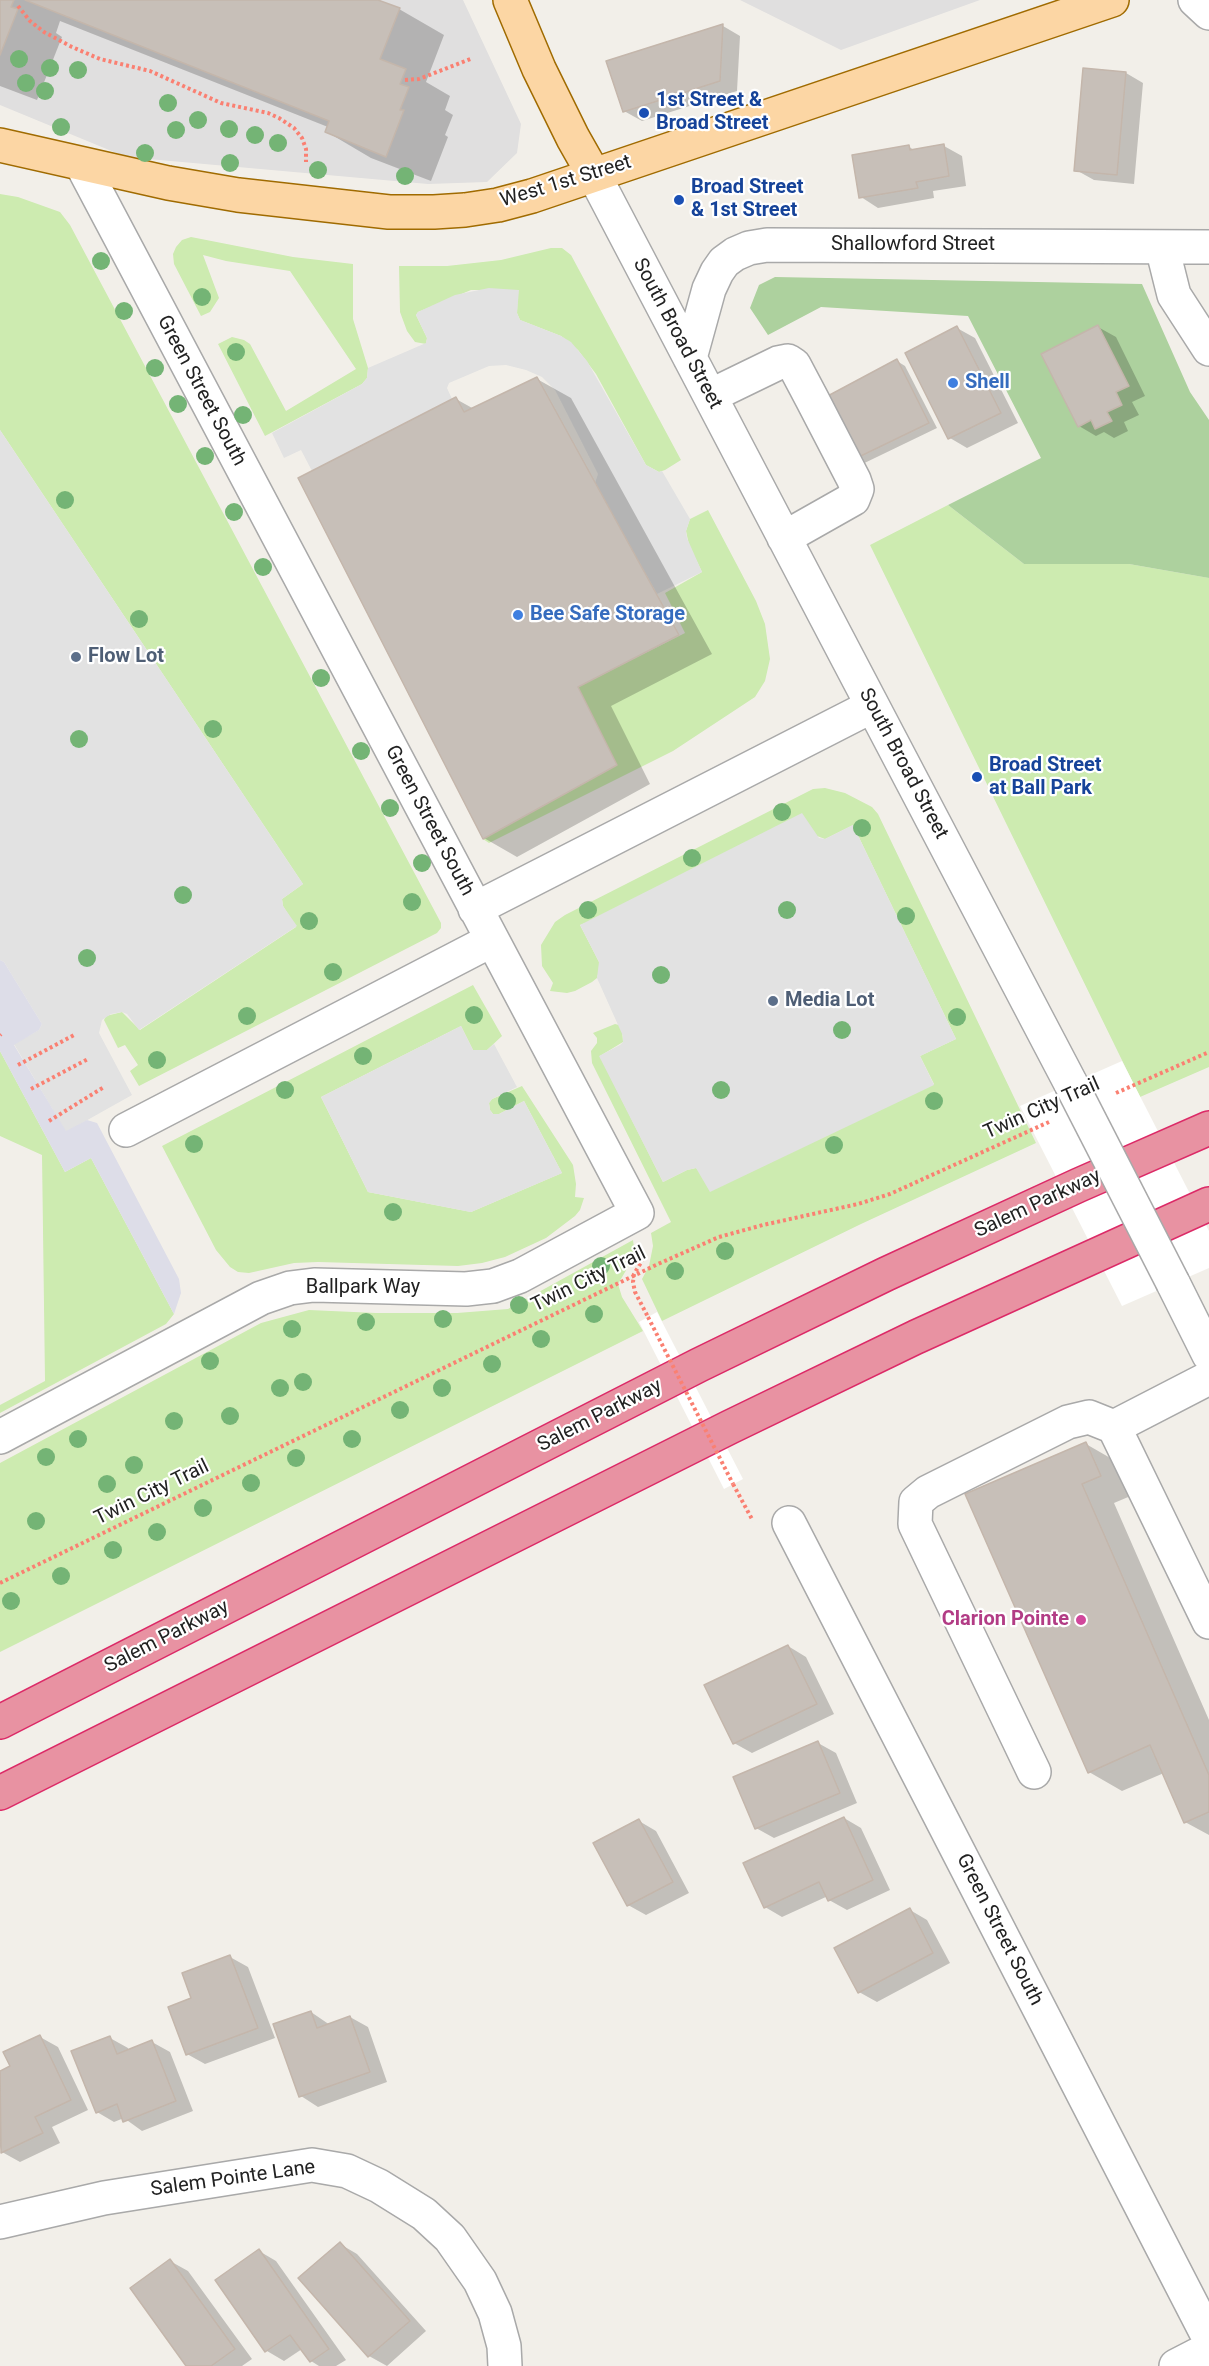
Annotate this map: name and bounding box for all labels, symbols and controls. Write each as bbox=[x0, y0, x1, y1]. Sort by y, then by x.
place label: 1st Street & Broad Street bbox=[656, 89, 769, 136]
marker: 1st Street & Broad Street bbox=[637, 106, 651, 120]
street label: West 1st Street bbox=[498, 151, 634, 213]
place label: Broad Street & 1st Street bbox=[691, 176, 804, 223]
marker: Broad Street & 1st Street bbox=[672, 193, 686, 207]
street label: Shallowford Street bbox=[831, 233, 995, 257]
street label: South Broad Street bbox=[627, 255, 727, 413]
street label: Green Street South bbox=[151, 312, 251, 470]
place label: Shell bbox=[965, 371, 1010, 395]
marker: Shell bbox=[946, 376, 960, 390]
place label: Bee Safe Storage bbox=[530, 603, 685, 627]
marker: Bee Safe Storage bbox=[511, 608, 525, 622]
place label: Flow Lot bbox=[88, 645, 164, 669]
marker: Flow Lot bbox=[69, 650, 83, 664]
street label: South Broad Street bbox=[853, 685, 953, 843]
street label: Green Street South bbox=[379, 742, 479, 900]
place label: Broad Street at Ball Park bbox=[989, 754, 1102, 801]
marker: Broad Street at Ball Park bbox=[970, 770, 984, 784]
place label: Media Lot bbox=[785, 989, 874, 1013]
marker: Media Lot bbox=[766, 994, 780, 1008]
street label: Twin City Trail bbox=[980, 1073, 1104, 1145]
street label: Salem Parkway bbox=[971, 1164, 1105, 1244]
street label: Twin City Trail bbox=[528, 1242, 650, 1318]
street label: Ballpark Way bbox=[306, 1276, 420, 1300]
street label: Salem Parkway bbox=[534, 1374, 666, 1458]
street label: Twin City Trail bbox=[91, 1455, 213, 1531]
street label: Salem Parkway bbox=[101, 1595, 233, 1679]
place label: Clarion Pointe bbox=[942, 1608, 1069, 1632]
marker: Clarion Pointe bbox=[1074, 1613, 1088, 1627]
street label: Green Street South bbox=[950, 1850, 1048, 2010]
street label: Salem Pointe Lane bbox=[149, 2156, 317, 2202]

